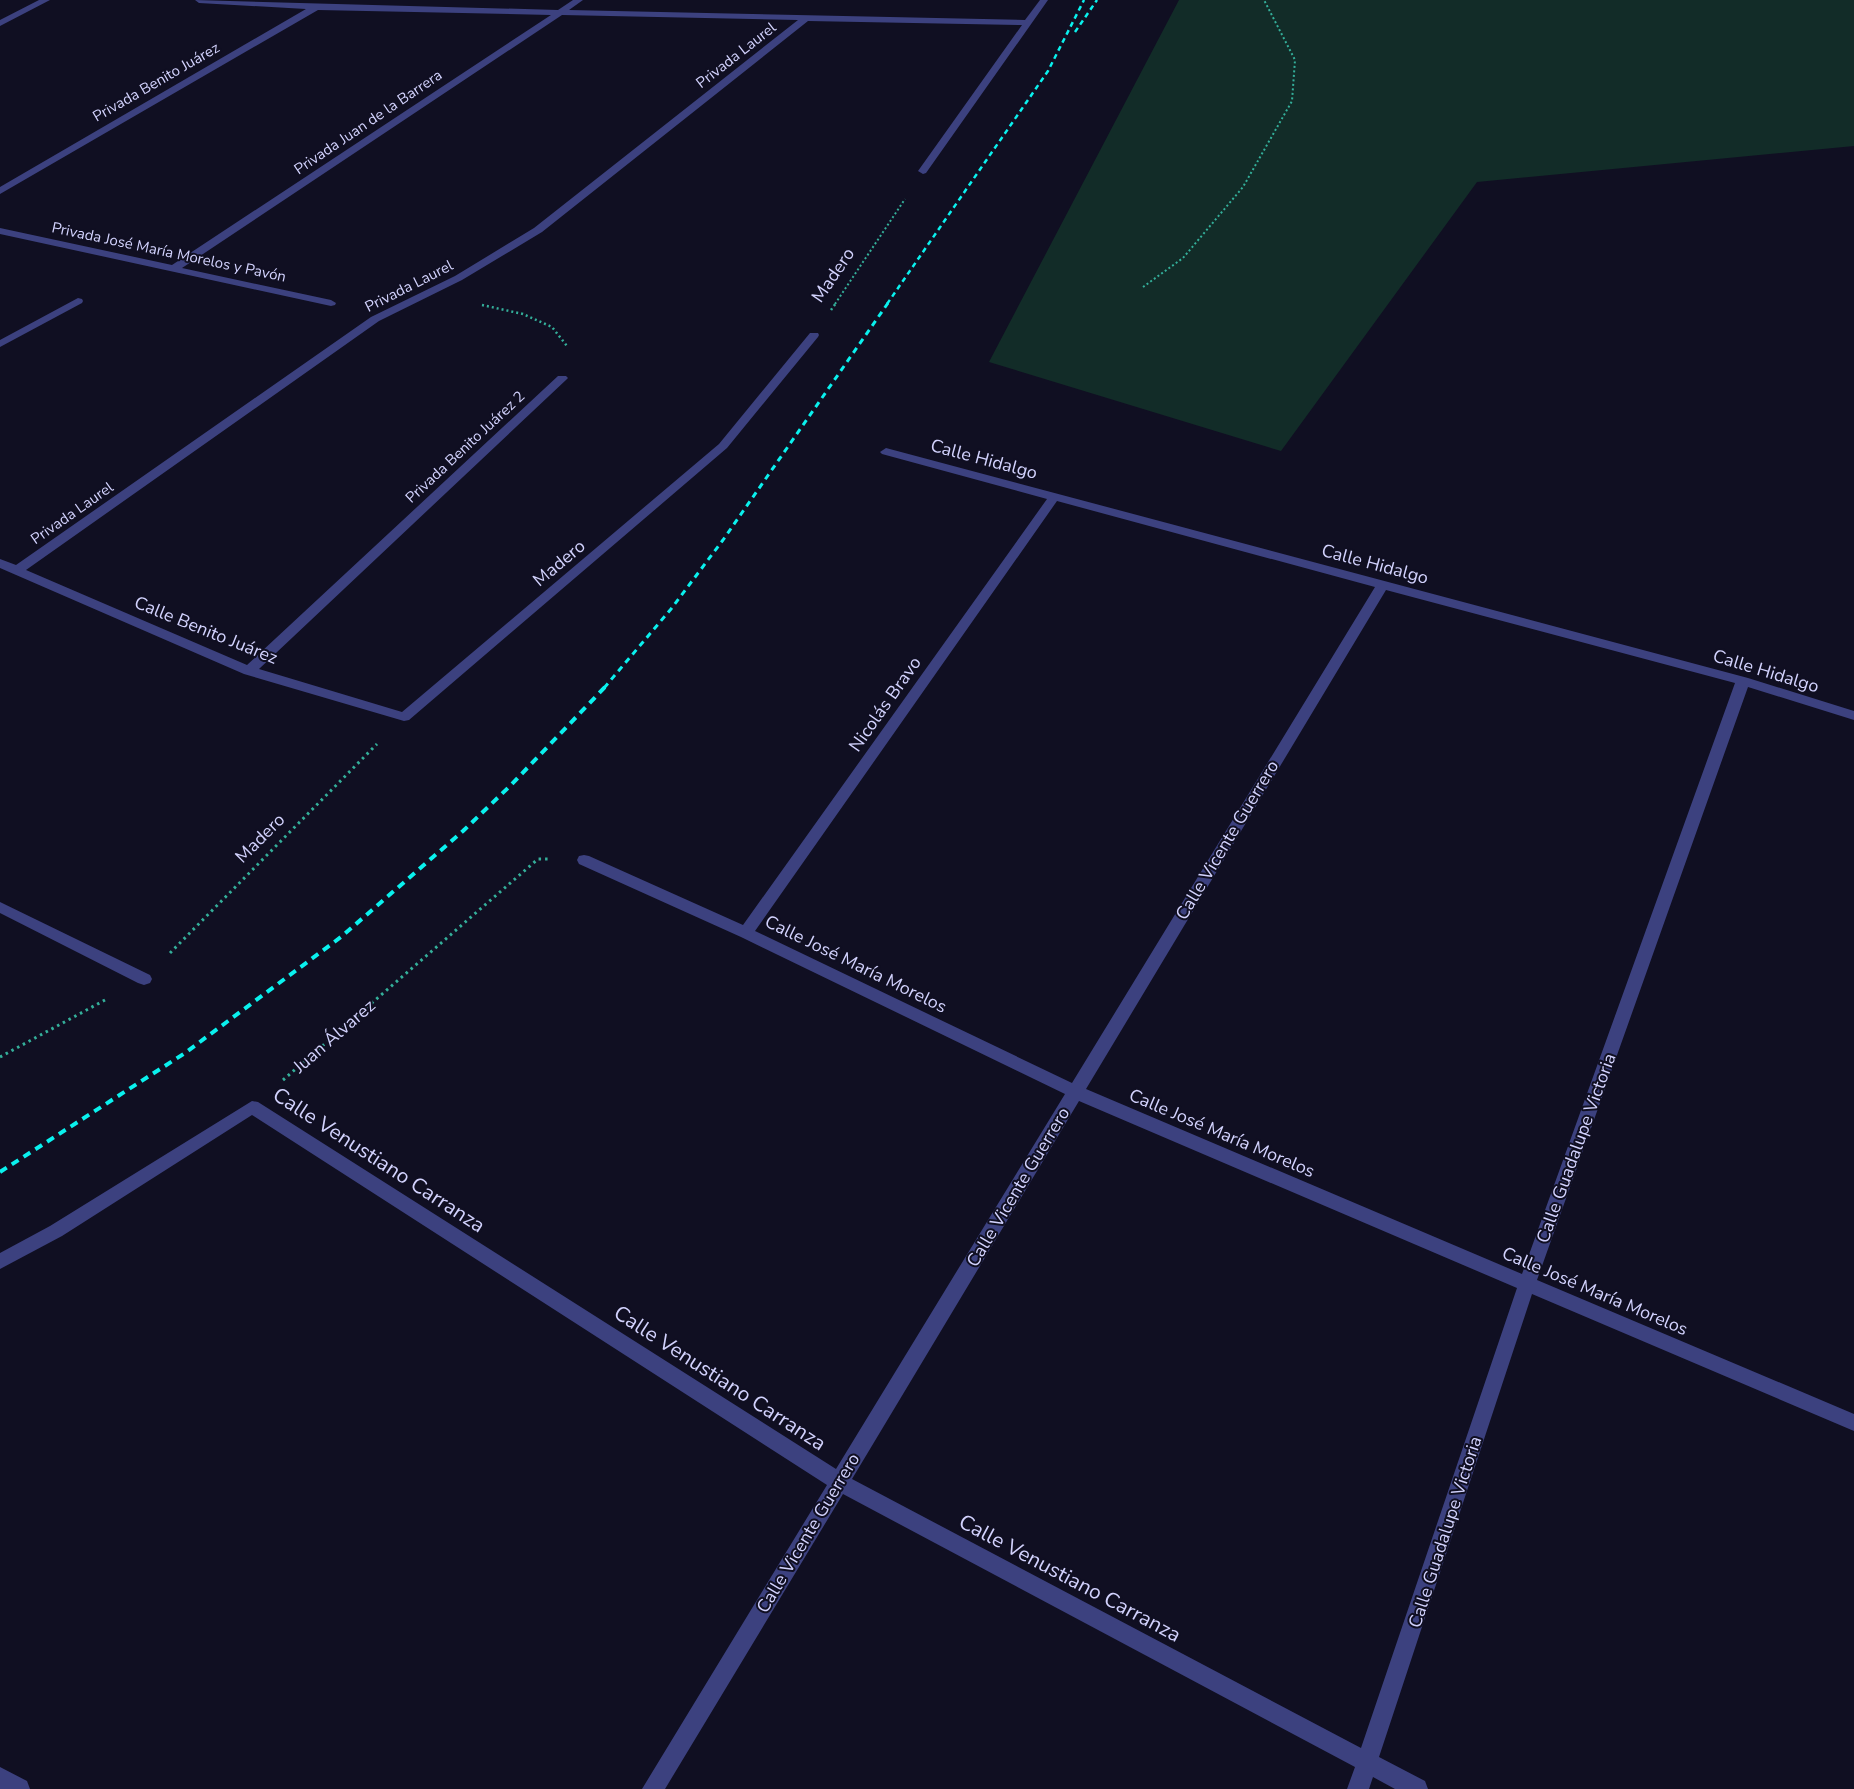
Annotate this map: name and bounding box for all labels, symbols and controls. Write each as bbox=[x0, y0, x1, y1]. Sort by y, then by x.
street label: Privada Laurel bbox=[692, 17, 781, 93]
street label: Privada Benito Juárez bbox=[89, 38, 223, 126]
street label: Privada Juan de la Barrera bbox=[290, 65, 446, 179]
street label: Privada José María Morelos y Pavón bbox=[50, 217, 288, 287]
street label: Madero bbox=[806, 243, 860, 307]
street label: Privada Laurel bbox=[361, 255, 457, 317]
street label: Privada Benito Juárez 2 bbox=[401, 386, 529, 508]
street label: Calle Hidalgo bbox=[928, 433, 1040, 485]
street label: Privada Laurel bbox=[27, 477, 118, 549]
street label: Madero bbox=[528, 534, 590, 592]
street label: Calle Hidalgo bbox=[1319, 538, 1431, 590]
street label: Calle Benito Juárez bbox=[131, 590, 281, 670]
street label: Calle Hidalgo bbox=[1710, 643, 1822, 699]
street label: Nicolás Bravo bbox=[843, 652, 927, 756]
street label: Calle Vicente Guerrero bbox=[1170, 756, 1284, 924]
street label: Madero bbox=[230, 808, 290, 868]
street label: Calle José María Morelos bbox=[761, 909, 951, 1019]
street label: Juan Álvarez bbox=[287, 994, 380, 1079]
street label: Calle Guadalupe Victoria bbox=[1530, 1050, 1622, 1246]
street label: Calle Venustiano Carranza bbox=[267, 1081, 491, 1239]
street label: Calle José María Morelos bbox=[1125, 1083, 1319, 1183]
street label: Calle Vicente Guerrero bbox=[961, 1103, 1075, 1271]
street label: Calle José María Morelos bbox=[1498, 1241, 1692, 1341]
street label: Calle Venustiano Carranza bbox=[608, 1299, 832, 1457]
street label: Calle Guadalupe Victoria bbox=[1403, 1433, 1487, 1631]
street label: Calle Vicente Guerrero bbox=[751, 1449, 865, 1617]
street label: Calle Venustiano Carranza bbox=[954, 1507, 1186, 1649]

